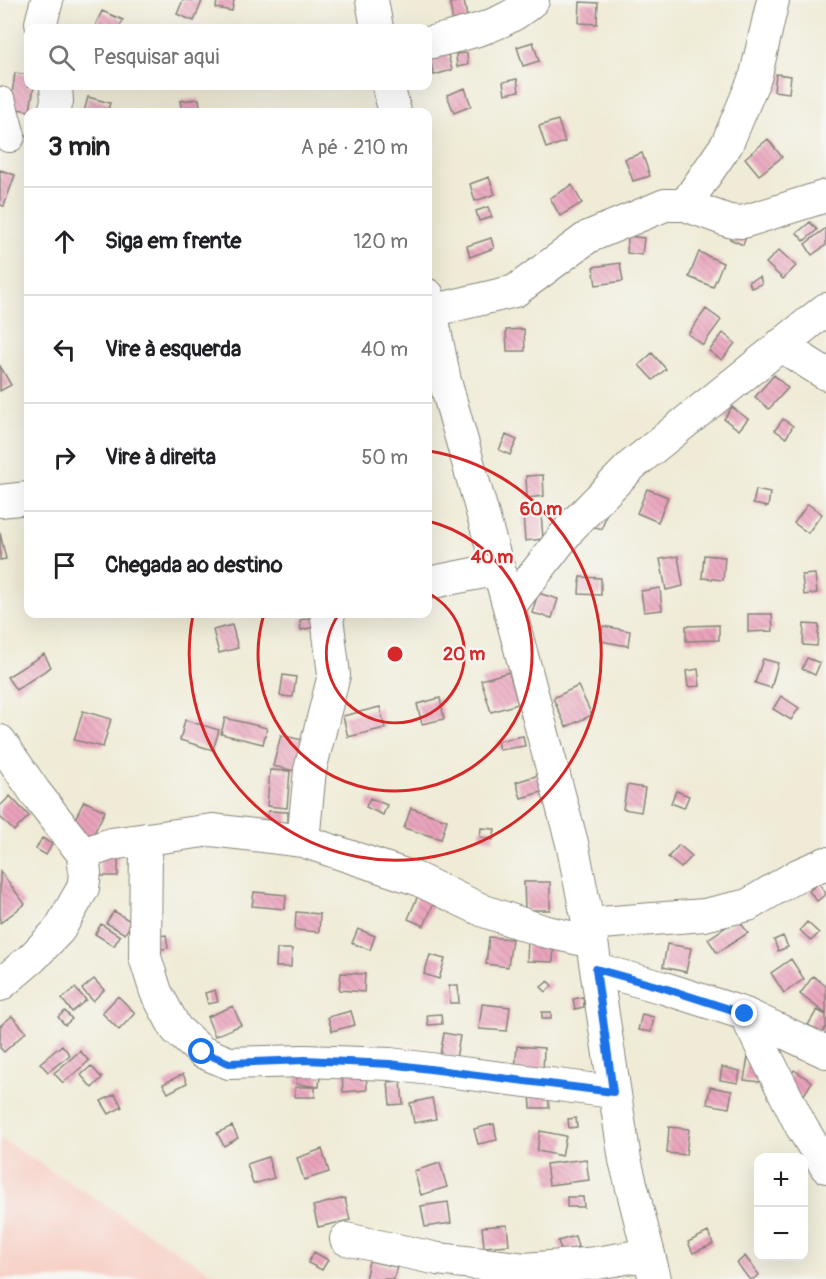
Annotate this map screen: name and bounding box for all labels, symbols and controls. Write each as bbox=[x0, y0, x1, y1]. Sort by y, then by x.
search box bbox=[24, 24, 432, 90]
icon: search bbox=[45, 41, 78, 74]
text: Pesquisar aqui bbox=[93, 43, 219, 71]
text: 3 min bbox=[48, 131, 110, 163]
text: A pé · 210 m bbox=[301, 135, 408, 160]
icon: ahead bbox=[48, 225, 81, 258]
text: Siga em frente bbox=[105, 227, 241, 255]
text: 120 m bbox=[353, 229, 408, 254]
icon: left bbox=[48, 333, 81, 366]
text: Vire à esquerda bbox=[105, 335, 241, 363]
text: 40 m bbox=[361, 337, 408, 362]
icon: right bbox=[48, 441, 81, 474]
text: Vire à direita bbox=[105, 443, 216, 471]
text: 50 m bbox=[361, 445, 408, 470]
text: 60 m bbox=[520, 498, 562, 521]
text: 40 m bbox=[471, 546, 513, 569]
icon: arrive bbox=[48, 549, 81, 582]
text: Chegada ao destino bbox=[105, 551, 283, 579]
text: 20 m bbox=[443, 643, 485, 666]
centre of rings bbox=[385, 644, 405, 664]
route end bbox=[731, 1000, 757, 1026]
route start bbox=[188, 1038, 214, 1064]
map controls bbox=[754, 1153, 808, 1261]
button: + bbox=[754, 1153, 808, 1207]
button: − bbox=[754, 1207, 808, 1261]

